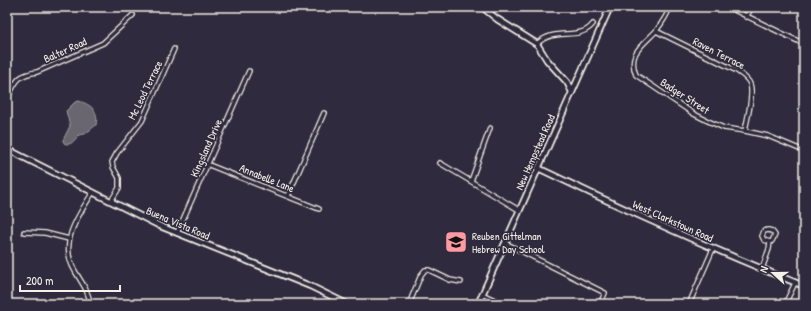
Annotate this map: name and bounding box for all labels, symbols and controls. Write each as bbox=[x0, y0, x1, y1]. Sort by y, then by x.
street label: Balter Road bbox=[41, 34, 89, 66]
street label: Raven Terrace bbox=[691, 34, 748, 72]
street label: Mc Leod Terrace bbox=[125, 58, 166, 122]
street label: Badger Street bbox=[658, 75, 712, 117]
street label: New Hempstead Road bbox=[512, 111, 558, 192]
street label: Kingsland Drive bbox=[187, 116, 225, 179]
street label: Annabelle Lane bbox=[238, 161, 297, 196]
street label: West Clarkstown Road bbox=[630, 197, 716, 245]
street label: Buena Vista Road bbox=[144, 203, 213, 243]
school or university icon: Reuben Gittelman Hebrew Day School bbox=[443, 229, 469, 255]
place label: Reuben Gittelman Hebrew Day School bbox=[472, 229, 545, 256]
north arrow bbox=[753, 253, 793, 293]
text: N bbox=[756, 264, 771, 275]
scale bar bbox=[20, 267, 120, 293]
text: 200 m bbox=[26, 272, 53, 289]

